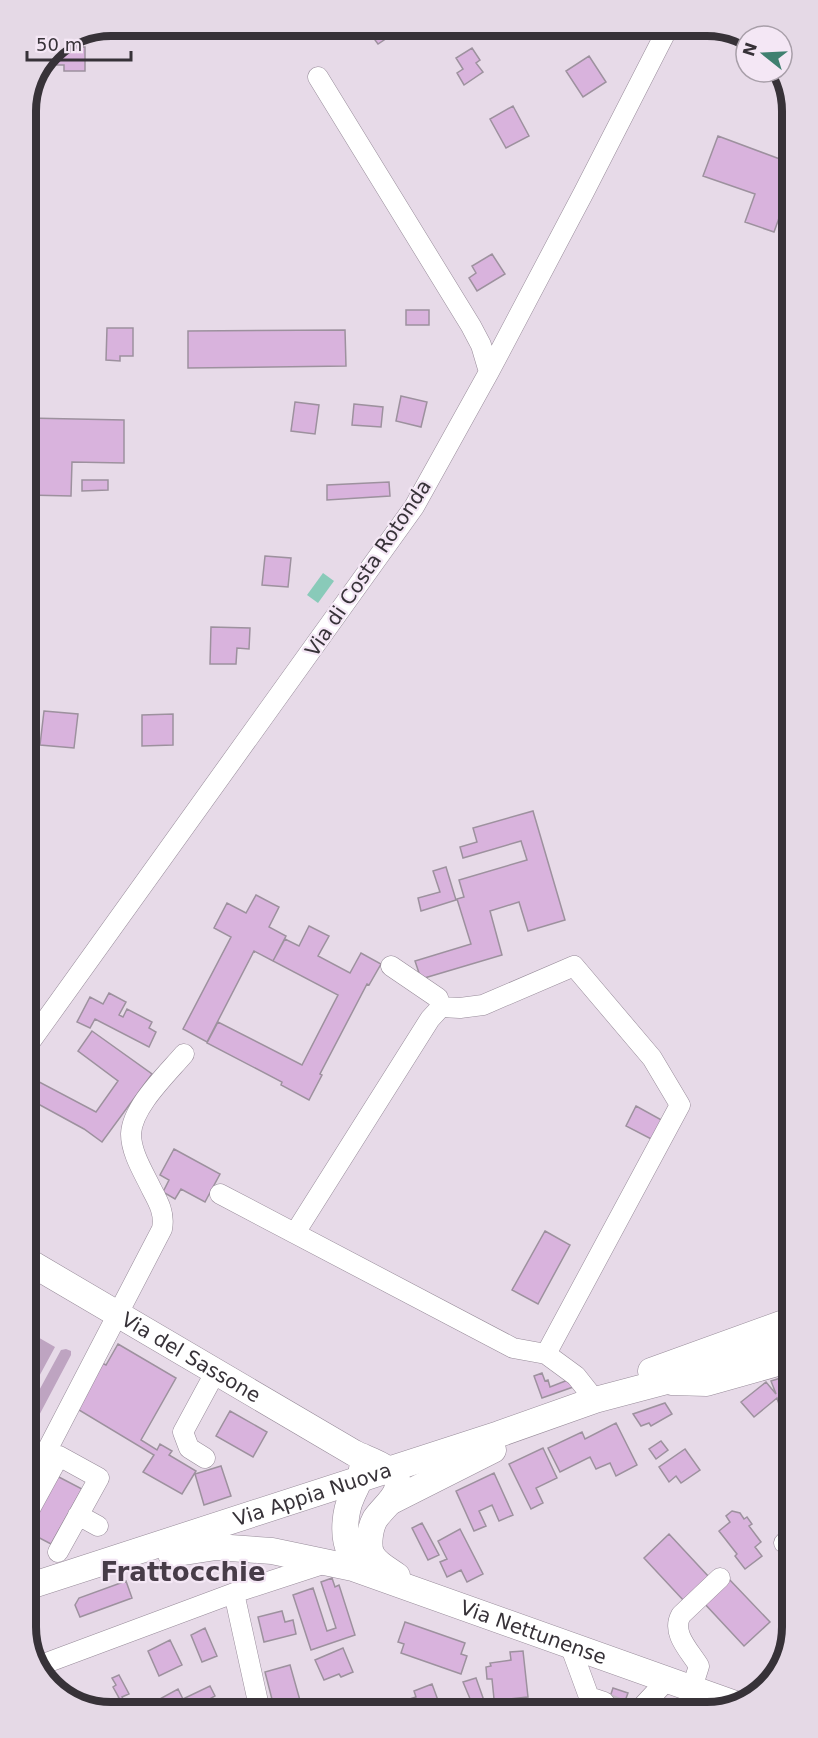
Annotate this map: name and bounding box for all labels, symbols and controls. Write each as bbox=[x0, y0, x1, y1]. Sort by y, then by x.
scale bar bbox=[27, 24, 130, 62]
north arrow bbox=[734, 24, 794, 84]
text: 50 m bbox=[36, 34, 82, 55]
text: N bbox=[739, 40, 761, 59]
street label: Via di Costa Rotonda bbox=[300, 475, 436, 661]
street label: Via del Sassone bbox=[117, 1307, 265, 1407]
street label: Via Appia Nuova bbox=[230, 1458, 395, 1531]
district label: Frattocchie bbox=[100, 1557, 266, 1587]
street label: Via Nettunense bbox=[457, 1595, 610, 1669]

